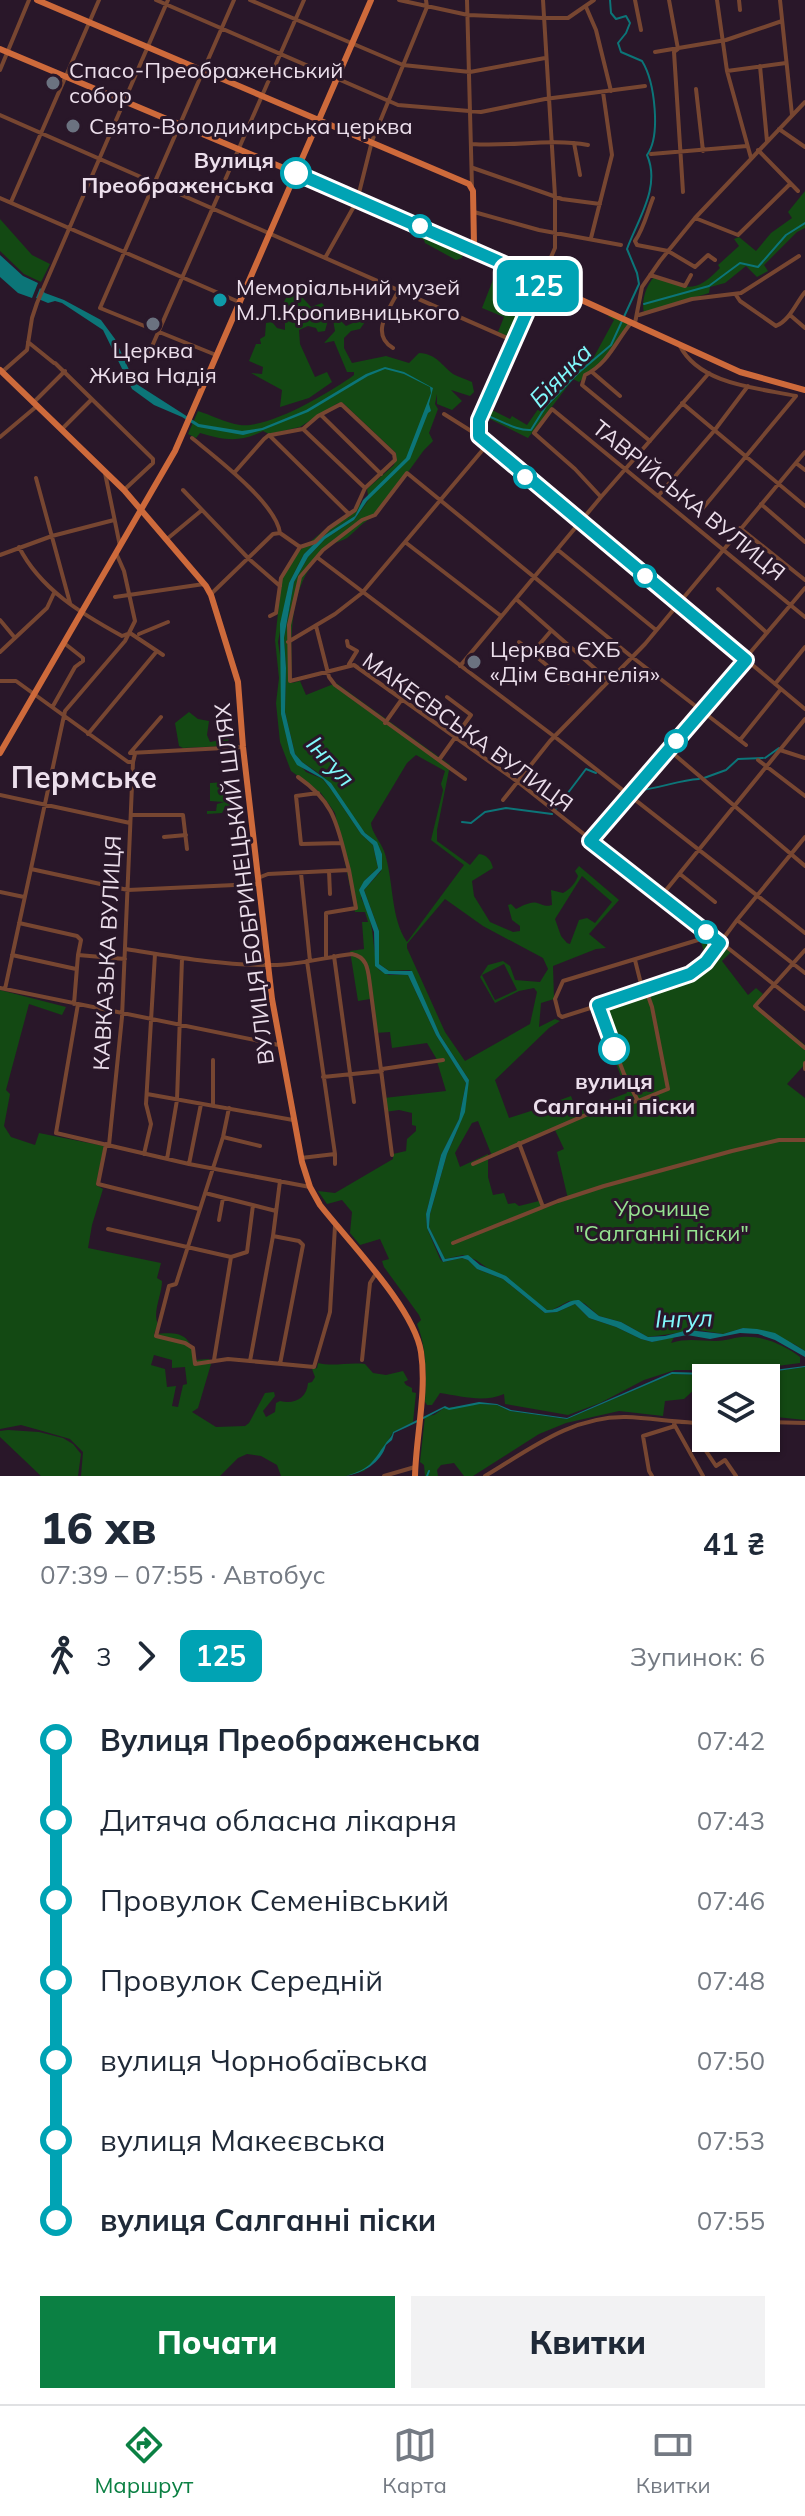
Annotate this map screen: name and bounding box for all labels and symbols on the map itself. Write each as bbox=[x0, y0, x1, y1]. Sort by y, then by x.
place label: Спасо-Преображенський собор bbox=[69, 56, 343, 109]
marker: Спасо-Преображенський собор bbox=[44, 74, 62, 92]
place label: Свято-Володимирська церква bbox=[89, 112, 413, 140]
marker: Свято-Володимирська церква bbox=[64, 117, 82, 135]
place label: Вулиця Преображенська bbox=[81, 146, 274, 199]
marker: Вулиця Преображенська bbox=[281, 158, 311, 188]
unlabelled marker bbox=[409, 215, 431, 237]
line badge: 125 bbox=[492, 260, 584, 312]
place label: Меморіальний музей М.Л.Кропивницького bbox=[236, 273, 460, 326]
marker: Меморіальний музей М.Л.Кропивницького bbox=[211, 291, 229, 309]
marker: Церква Жива Надія bbox=[144, 315, 162, 333]
place label: Церква Жива Надія bbox=[89, 336, 217, 389]
water label: Біянка bbox=[522, 337, 598, 413]
street label: ТАВРІЙСЬКА ВУЛИЦЯ bbox=[587, 414, 791, 586]
unlabelled marker bbox=[514, 466, 536, 488]
unlabelled marker bbox=[634, 565, 656, 587]
place label: Церква ЄХБ «Дім Євангелія» bbox=[490, 635, 660, 688]
street label: МАКЕЄВСЬКА ВУЛИЦЯ bbox=[357, 646, 579, 818]
marker: Церква ЄХБ «Дім Євангелія» bbox=[465, 653, 483, 671]
street label: ВУЛИЦЯ БОБРИНЕЦЬКИЙ ШЛЯХ bbox=[208, 701, 280, 1066]
water label: Інгул bbox=[301, 730, 361, 792]
unlabelled marker bbox=[665, 730, 687, 752]
district label: Пермське bbox=[11, 758, 157, 796]
street label: КАВКАЗЬКА ВУЛИЦЯ bbox=[87, 835, 127, 1071]
unlabelled marker bbox=[695, 921, 717, 943]
marker: вулиця Салганні піски bbox=[599, 1034, 629, 1064]
place label: вулиця Салганні піски bbox=[533, 1067, 695, 1120]
park label: Урочище "Салганні піски" bbox=[575, 1194, 749, 1247]
water label: Інгул bbox=[655, 1302, 713, 1334]

